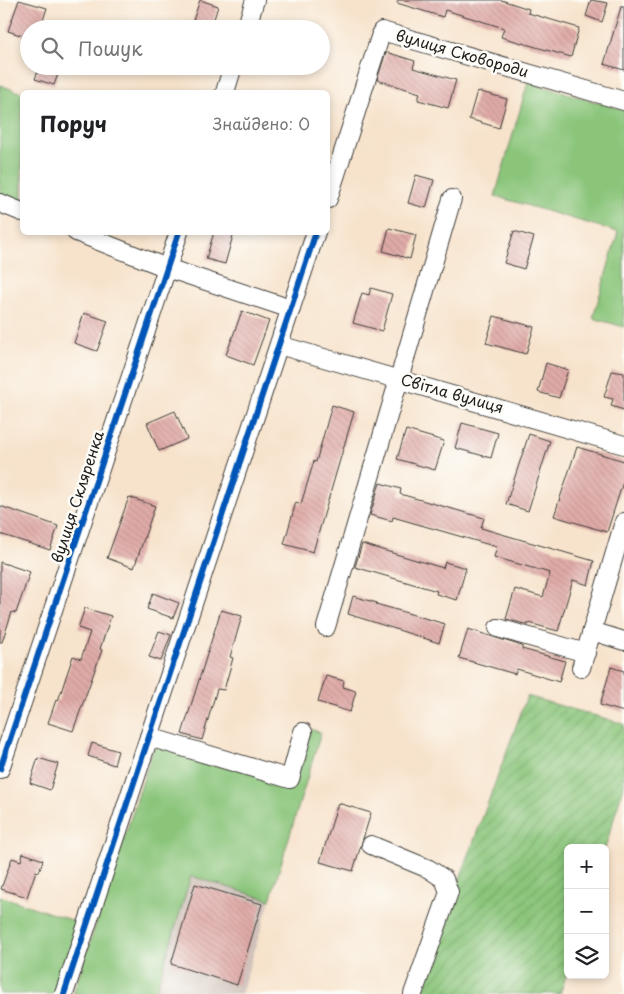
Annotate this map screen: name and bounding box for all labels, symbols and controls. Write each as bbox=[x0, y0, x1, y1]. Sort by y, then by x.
search box bbox=[20, 20, 330, 75]
street label: вулиця Сковороди bbox=[393, 23, 531, 82]
icon: search bbox=[38, 34, 66, 62]
text: Пошук bbox=[78, 34, 143, 62]
text: Поруч bbox=[40, 107, 107, 139]
text: Знайдено: 0 bbox=[213, 111, 310, 135]
street label: Світла вулиця bbox=[398, 367, 506, 418]
street label: вулиця Скляренка bbox=[44, 427, 109, 566]
map controls bbox=[564, 844, 609, 979]
button: + bbox=[564, 844, 609, 889]
button: − bbox=[564, 889, 609, 934]
button: layers bbox=[564, 934, 609, 979]

